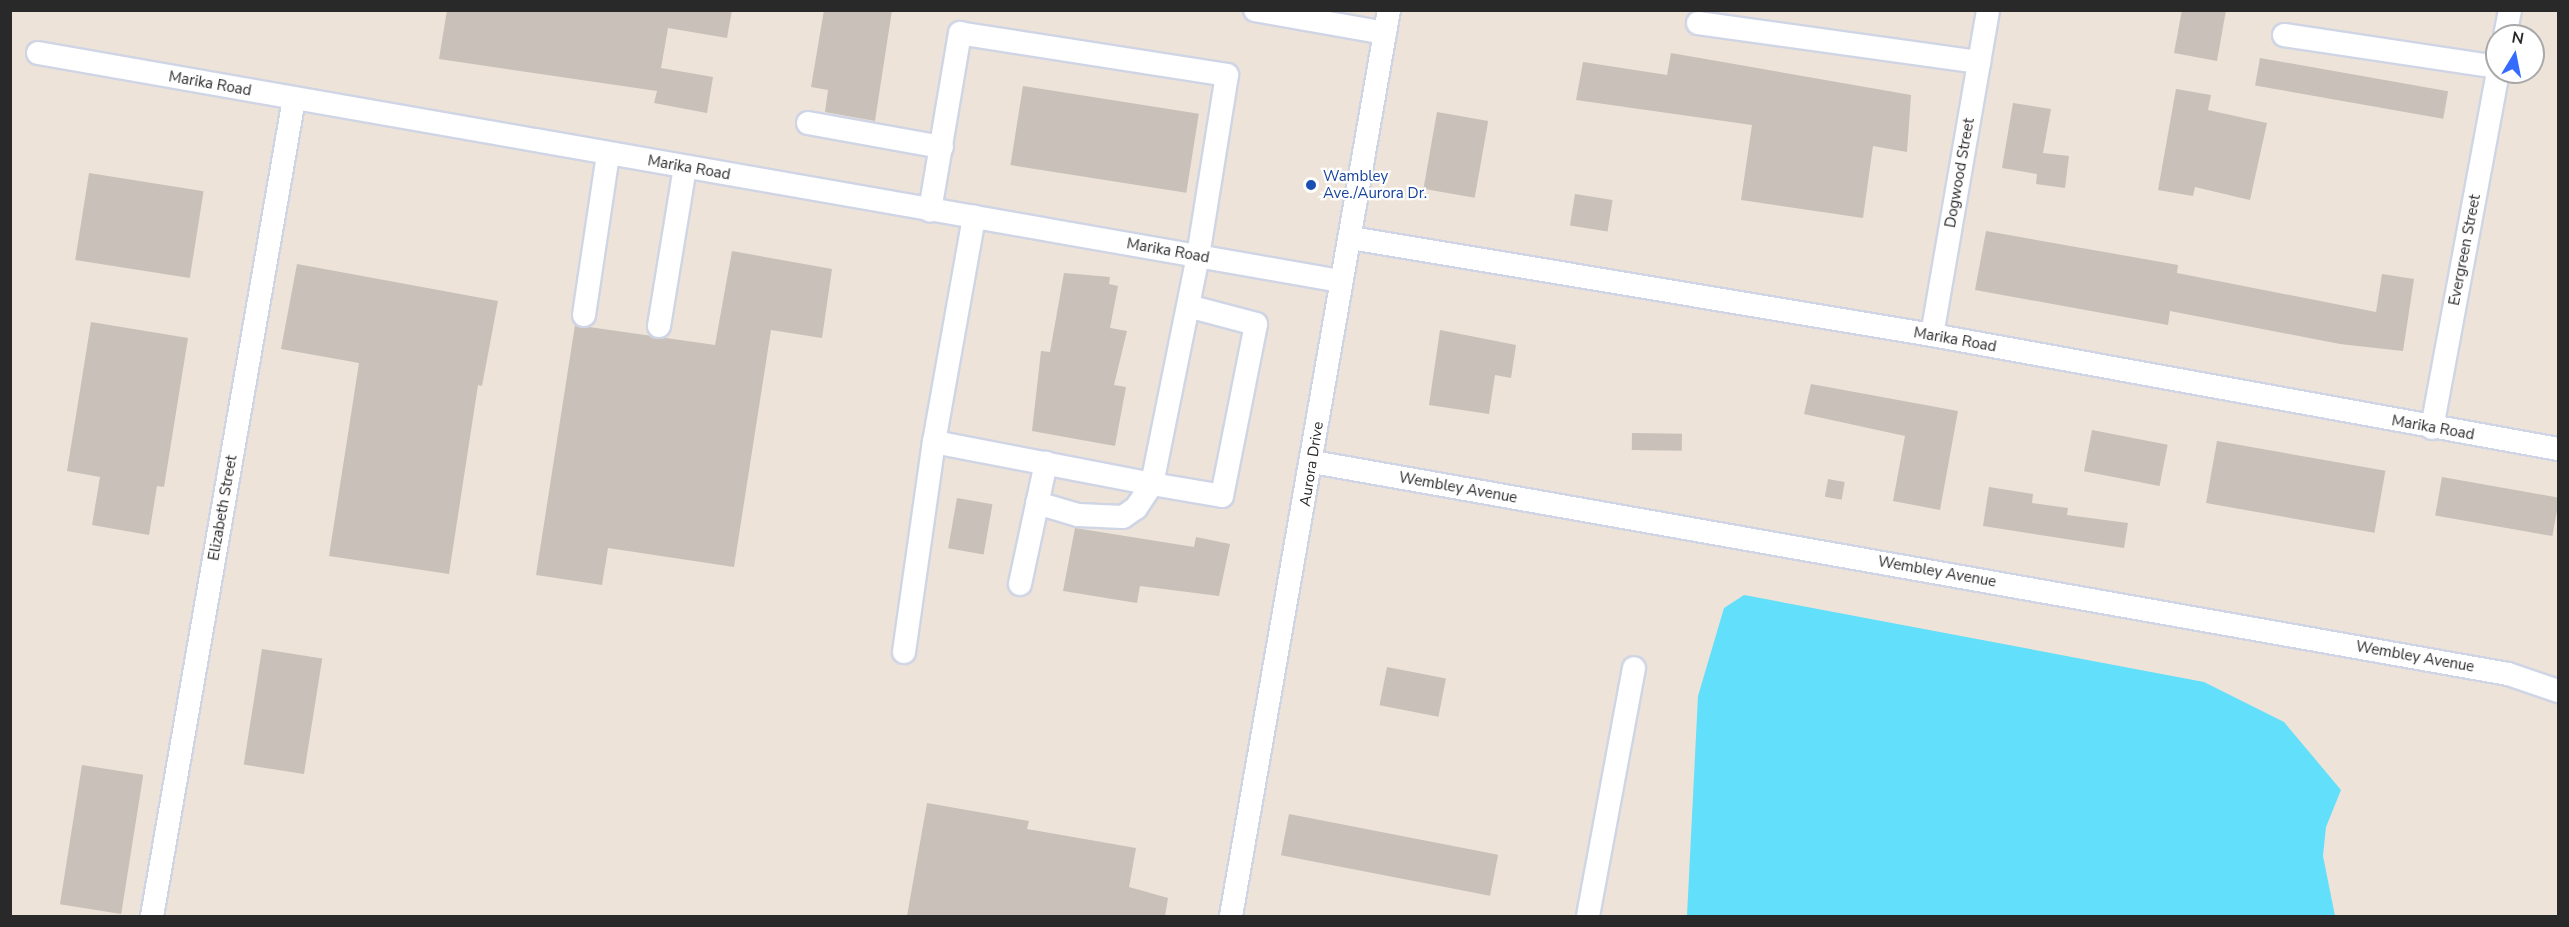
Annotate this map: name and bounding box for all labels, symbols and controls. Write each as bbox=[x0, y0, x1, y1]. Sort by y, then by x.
north arrow bbox=[2485, 24, 2545, 84]
text: N bbox=[2510, 26, 2526, 50]
street label: Marika Road bbox=[167, 68, 253, 100]
street label: Dogwood Street bbox=[1942, 117, 1978, 229]
street label: Marika Road bbox=[646, 152, 732, 184]
place label: Wambley Ave./Aurora Dr. bbox=[1323, 167, 1427, 202]
marker: Wambley Ave./Aurora Dr. bbox=[1304, 178, 1318, 192]
street label: Evergreen Street bbox=[2445, 193, 2485, 307]
street label: Marika Road bbox=[1125, 235, 1211, 267]
street label: Marika Road bbox=[1912, 324, 1998, 356]
street label: Marika Road bbox=[2390, 412, 2476, 444]
street label: Aurora Drive bbox=[1296, 420, 1328, 508]
street label: Elizabeth Street bbox=[205, 454, 241, 562]
street label: Wembley Avenue bbox=[1397, 469, 1519, 507]
street label: Wembley Avenue bbox=[1876, 553, 1998, 591]
street label: Wembley Avenue bbox=[2354, 638, 2476, 676]

